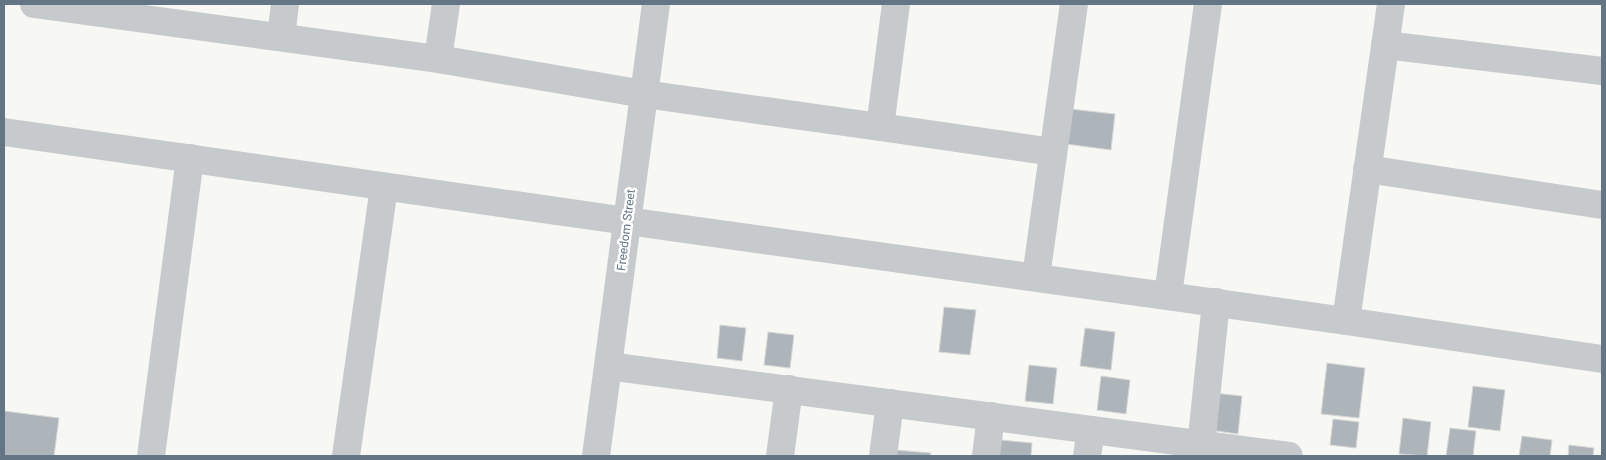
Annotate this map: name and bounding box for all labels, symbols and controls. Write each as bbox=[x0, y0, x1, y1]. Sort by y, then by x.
street label: Freedom Street bbox=[614, 188, 638, 272]

